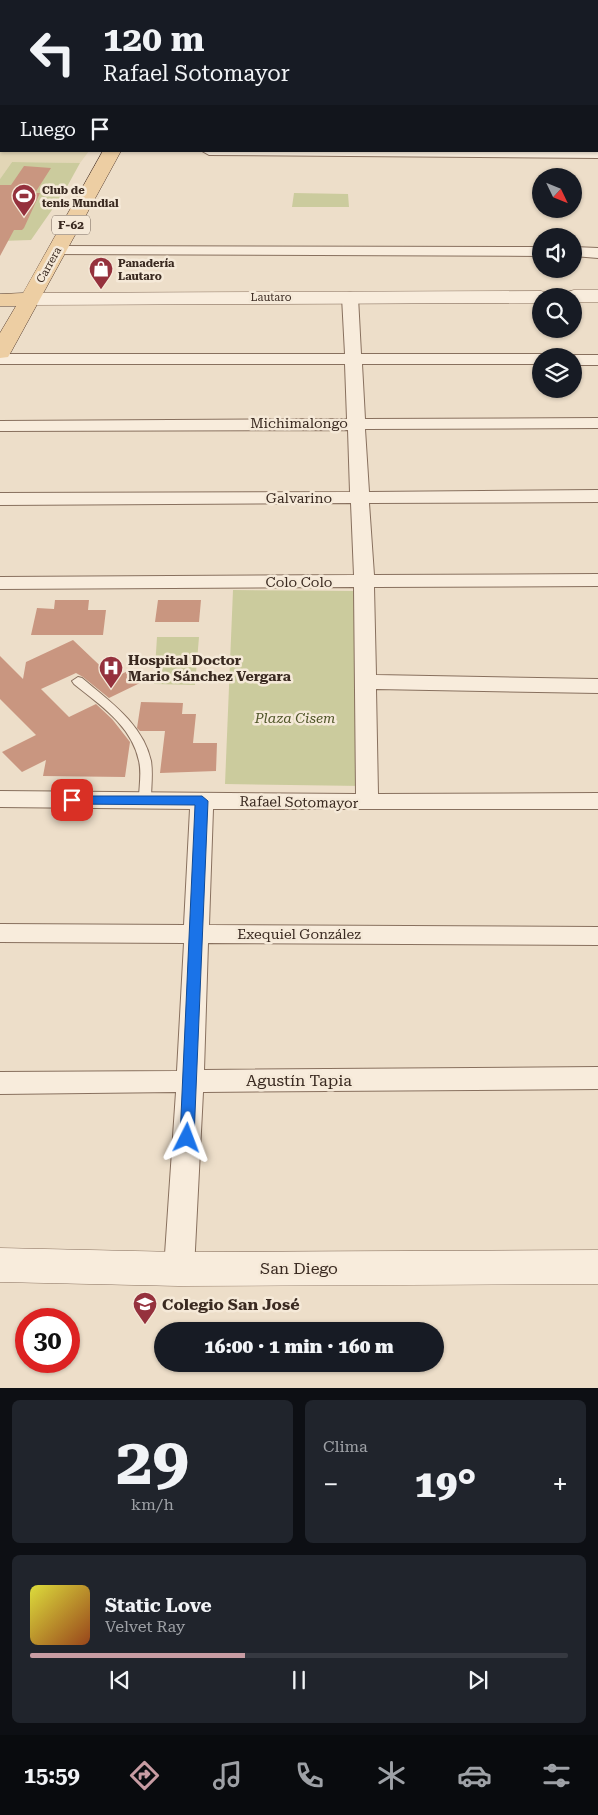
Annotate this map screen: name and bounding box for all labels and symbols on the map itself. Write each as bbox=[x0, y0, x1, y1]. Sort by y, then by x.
north arrow bbox=[532, 168, 582, 218]
sports icon: Club de tenis Mundial bbox=[11, 183, 37, 217]
place label: Club de tenis Mundial bbox=[42, 184, 119, 210]
road number: F-62 bbox=[52, 216, 90, 234]
street label: Carrera bbox=[34, 245, 64, 285]
shop icon: Panadería Lautaro bbox=[88, 256, 114, 290]
place label: Panadería Lautaro bbox=[118, 257, 175, 283]
street label: Lautaro bbox=[251, 291, 292, 304]
street label: Michimalongo bbox=[250, 415, 348, 431]
street label: Galvarino bbox=[266, 490, 332, 506]
street label: Colo Colo bbox=[266, 574, 332, 590]
place label: Hospital Doctor Mario Sánchez Vergara bbox=[128, 652, 292, 684]
hospital icon: Hospital Doctor Mario Sánchez Vergara bbox=[98, 655, 124, 689]
park label: Plaza Cisem bbox=[254, 710, 335, 726]
pin bbox=[51, 779, 93, 821]
street label: Rafael Sotomayor bbox=[239, 793, 359, 811]
street label: Exequiel González bbox=[237, 926, 361, 942]
street label: Agustín Tapia bbox=[246, 1071, 352, 1090]
position arrow bbox=[160, 1111, 212, 1163]
street label: San Diego bbox=[260, 1259, 338, 1278]
school or university icon: Colegio San José bbox=[132, 1291, 158, 1325]
place label: Colegio San José bbox=[162, 1295, 300, 1314]
speed limit sign: 30 bbox=[15, 1308, 80, 1373]

